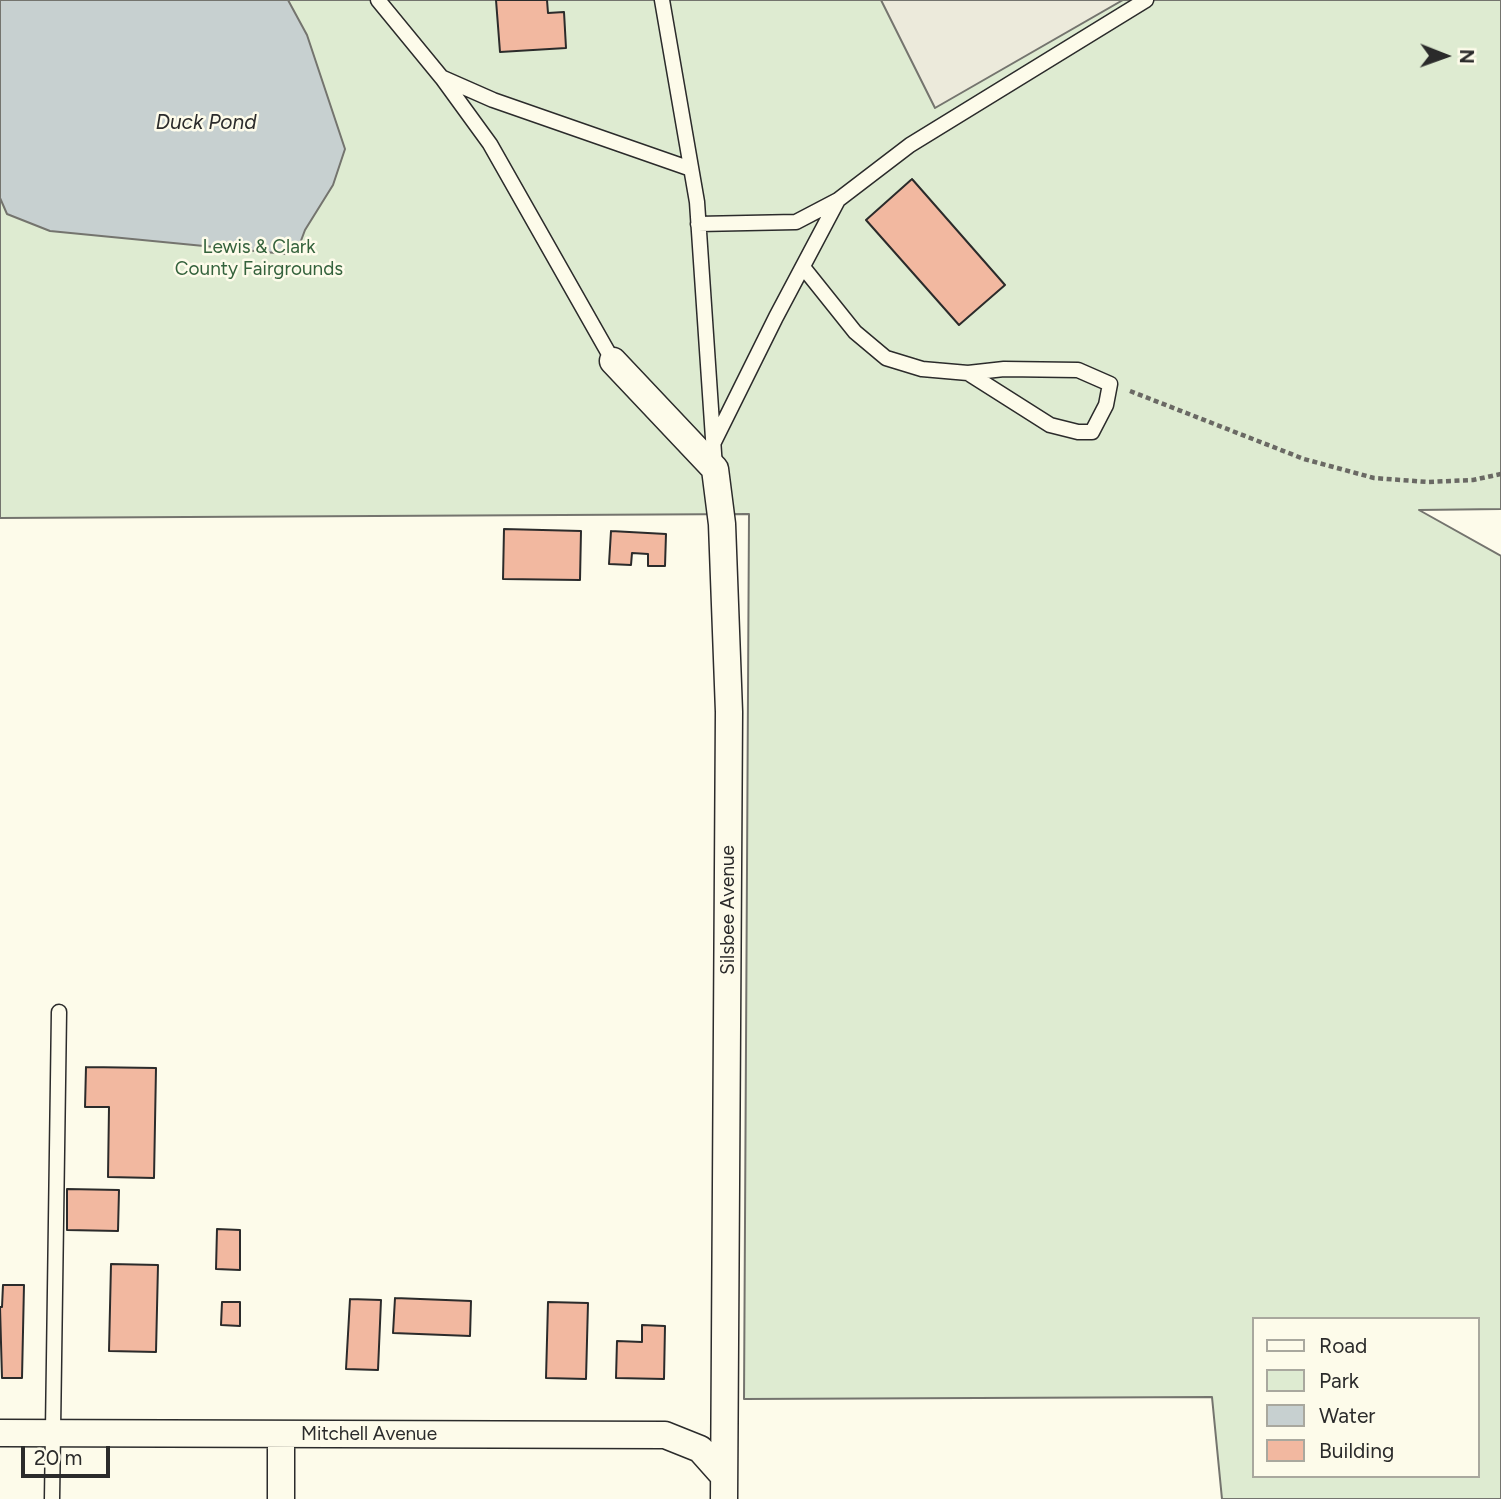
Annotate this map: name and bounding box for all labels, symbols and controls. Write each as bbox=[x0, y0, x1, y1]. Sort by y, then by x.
north arrow bbox=[1410, 21, 1480, 91]
text: N bbox=[1455, 49, 1478, 64]
water label: Duck Pond bbox=[155, 110, 257, 136]
park label: Lewis & Clark County Fairgrounds bbox=[175, 236, 343, 280]
street label: Silsbee Avenue bbox=[717, 845, 739, 975]
legend bbox=[1252, 1317, 1480, 1478]
text: Road bbox=[1319, 1333, 1367, 1358]
text: Park bbox=[1319, 1368, 1359, 1393]
text: Water bbox=[1319, 1403, 1375, 1428]
street label: Mitchell Avenue bbox=[301, 1423, 437, 1445]
scale bar bbox=[24, 1432, 114, 1476]
text: Building bbox=[1319, 1438, 1394, 1463]
text: 20 m bbox=[34, 1445, 82, 1470]

